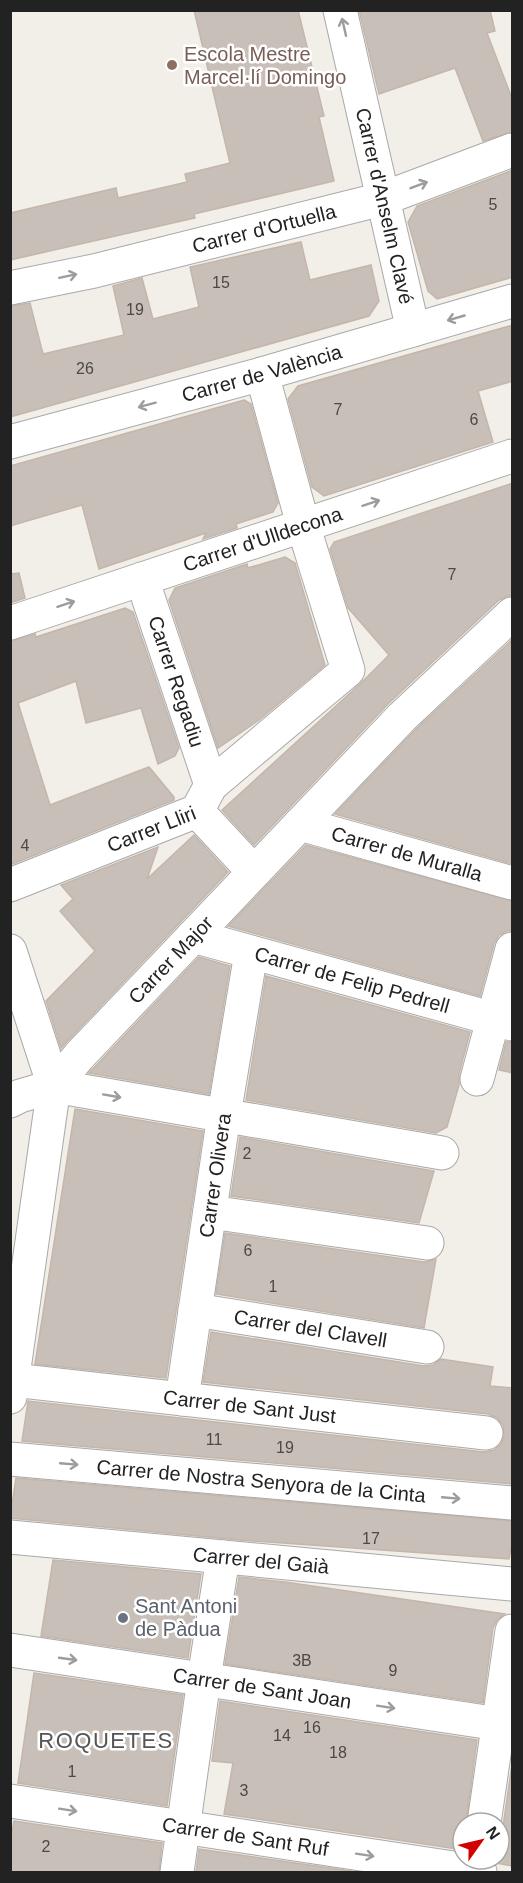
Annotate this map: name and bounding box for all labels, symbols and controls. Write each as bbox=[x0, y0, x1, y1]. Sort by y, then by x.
one-way arrow bbox=[338, 18, 349, 38]
place label: Escola Mestre Marcel·lí Domingo bbox=[184, 43, 346, 88]
marker: Escola Mestre Marcel·lí Domingo bbox=[165, 58, 179, 72]
street label: Carrer d'Anselm Clavé bbox=[352, 106, 418, 306]
one-way arrow bbox=[409, 179, 428, 190]
house number: 5 bbox=[489, 196, 498, 213]
street label: Carrer d'Ortuella bbox=[190, 200, 339, 257]
one-way arrow bbox=[58, 270, 77, 281]
house number: 15 bbox=[212, 274, 230, 291]
house number: 19 bbox=[126, 301, 144, 318]
one-way arrow bbox=[447, 312, 466, 324]
street label: Carrer de València bbox=[179, 340, 345, 406]
house number: 26 bbox=[76, 360, 94, 377]
one-way arrow bbox=[138, 400, 157, 411]
house number: 7 bbox=[334, 401, 343, 418]
house number: 6 bbox=[470, 411, 479, 428]
one-way arrow bbox=[361, 496, 380, 507]
street label: Carrer d'Ulldecona bbox=[180, 502, 346, 576]
house number: 7 bbox=[448, 566, 457, 583]
one-way arrow bbox=[56, 598, 75, 609]
street label: Carrer Regadiu bbox=[144, 613, 208, 750]
street label: Carrer Lliri bbox=[104, 802, 199, 856]
street label: Carrer de Muralla bbox=[329, 822, 486, 885]
house number: 4 bbox=[21, 837, 30, 854]
street label: Carrer Major bbox=[124, 911, 218, 1008]
street label: Carrer de Felip Pedrell bbox=[252, 943, 452, 1017]
one-way arrow bbox=[101, 1091, 121, 1102]
street label: Carrer Olivera bbox=[195, 1111, 235, 1239]
house number: 2 bbox=[243, 1145, 252, 1162]
house number: 6 bbox=[244, 1242, 253, 1259]
house number: 1 bbox=[269, 1278, 278, 1295]
street label: Carrer del Clavell bbox=[232, 1305, 389, 1351]
street label: Carrer de Sant Just bbox=[162, 1386, 337, 1427]
house number: 11 bbox=[206, 1431, 222, 1448]
house number: 19 bbox=[276, 1439, 294, 1456]
street label: Carrer de Nostra Senyora de la Cinta bbox=[96, 1456, 427, 1506]
one-way arrow bbox=[58, 1459, 78, 1470]
one-way arrow bbox=[441, 1493, 461, 1504]
house number: 17 bbox=[362, 1530, 380, 1547]
street label: Carrer del Gaià bbox=[192, 1543, 331, 1578]
place label: Sant Antoni de Pàdua bbox=[135, 1595, 237, 1640]
marker: Sant Antoni de Pàdua bbox=[116, 1611, 130, 1625]
house number: 3B bbox=[292, 1652, 312, 1669]
one-way arrow bbox=[58, 1653, 78, 1664]
house number: 9 bbox=[389, 1662, 398, 1679]
street label: Carrer de Sant Joan bbox=[171, 1664, 353, 1713]
one-way arrow bbox=[375, 1701, 395, 1712]
house number: 16 bbox=[303, 1719, 321, 1736]
house number: 14 bbox=[273, 1727, 291, 1744]
district label: ROQUETES bbox=[38, 1728, 174, 1753]
house number: 18 bbox=[329, 1744, 347, 1761]
house number: 1 bbox=[68, 1763, 77, 1780]
house number: 3 bbox=[240, 1782, 249, 1799]
one-way arrow bbox=[58, 1804, 78, 1815]
north arrow bbox=[451, 1811, 511, 1871]
street label: Carrer de Sant Ruf bbox=[161, 1813, 330, 1860]
text: N bbox=[483, 1823, 503, 1842]
house number: 2 bbox=[42, 1838, 51, 1855]
one-way arrow bbox=[355, 1849, 374, 1860]

